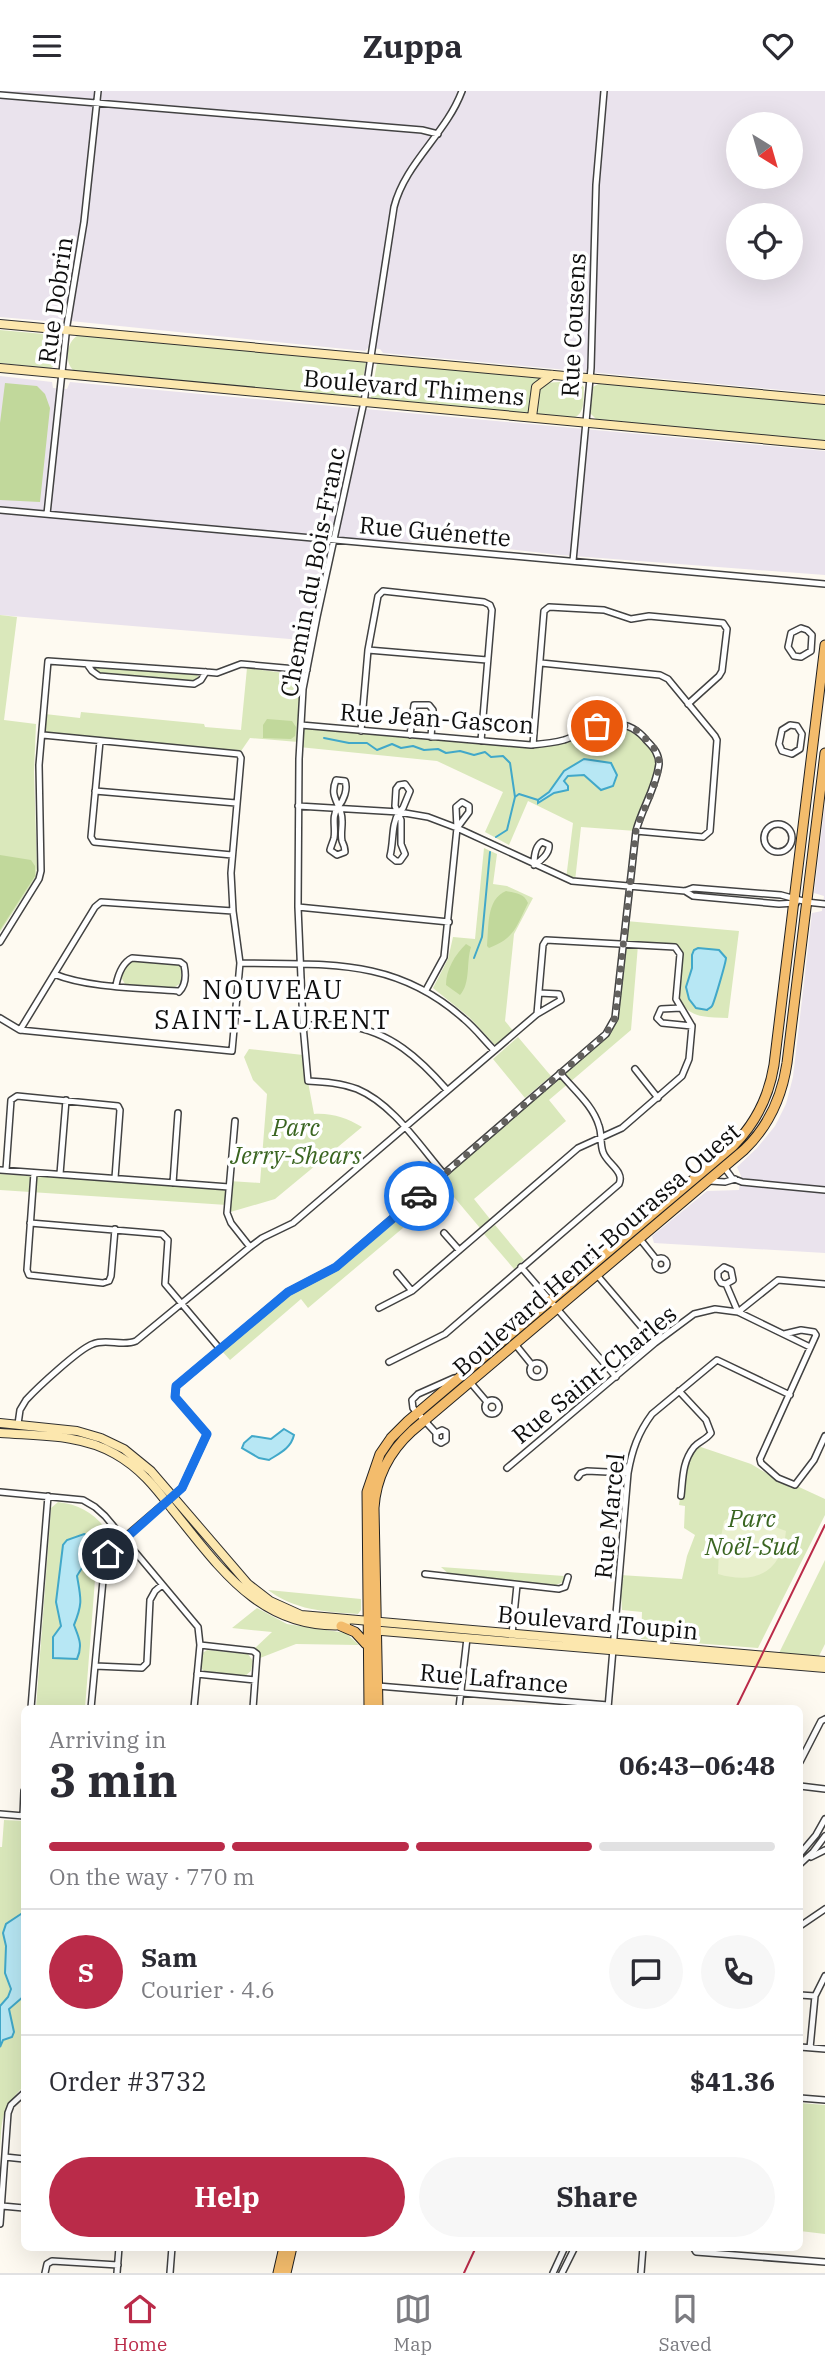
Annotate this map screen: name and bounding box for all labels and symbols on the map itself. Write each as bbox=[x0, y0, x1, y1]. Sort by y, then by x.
north arrow bbox=[726, 112, 803, 189]
street label: Rue Dobrin bbox=[30, 235, 80, 365]
street label: Rue Cousens bbox=[553, 252, 593, 398]
street label: Boulevard Thimens bbox=[302, 361, 526, 413]
street label: Chemin du Bois-Franc bbox=[272, 444, 352, 700]
street label: Rue Guénette bbox=[358, 508, 512, 554]
street label: Rue Jean-Gascon bbox=[339, 695, 535, 741]
pin bbox=[567, 696, 627, 756]
district label: NOUVEAU SAINT-LAURENT bbox=[154, 972, 392, 1036]
park label: Parc Jerry-Shears bbox=[230, 1111, 362, 1171]
street label: Boulevard Henri-Bourassa Ouest bbox=[446, 1115, 746, 1383]
courier bbox=[384, 1161, 454, 1231]
street label: Rue Saint-Charles bbox=[505, 1298, 683, 1450]
street label: Rue Marcel bbox=[586, 1452, 632, 1580]
park label: Parc Noël-Sud bbox=[704, 1502, 800, 1562]
pin bbox=[78, 1524, 138, 1584]
street label: Boulevard Toupin bbox=[496, 1597, 700, 1647]
street label: Rue Lafrance bbox=[418, 1656, 570, 1700]

